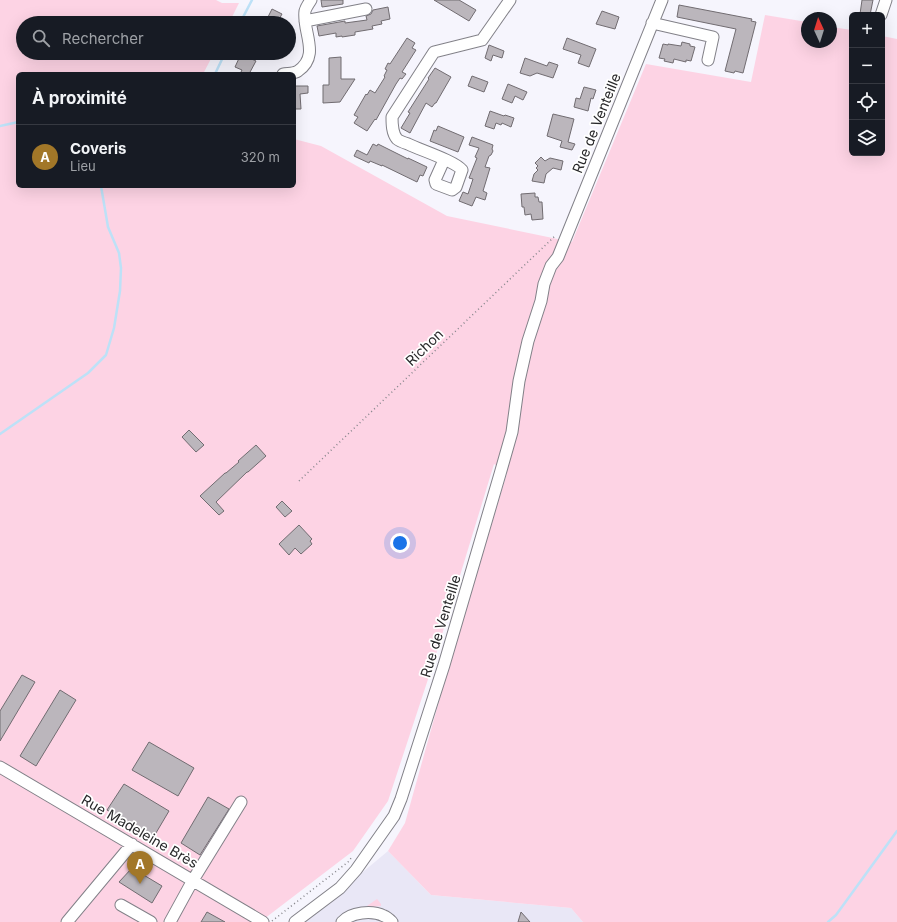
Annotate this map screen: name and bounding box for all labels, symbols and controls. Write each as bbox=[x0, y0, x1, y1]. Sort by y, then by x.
north arrow bbox=[801, 12, 837, 48]
map controls bbox=[849, 12, 885, 156]
button: + bbox=[849, 12, 885, 48]
search box bbox=[16, 16, 296, 60]
icon: search bbox=[30, 27, 52, 49]
text: Rechercher bbox=[62, 29, 144, 48]
button: − bbox=[849, 48, 885, 84]
street label: Rue de Venteille bbox=[568, 70, 624, 176]
button: locate bbox=[849, 84, 885, 120]
text: À proximité bbox=[32, 88, 127, 108]
button: layers bbox=[849, 120, 885, 156]
text: Coveris bbox=[70, 139, 126, 158]
text: A bbox=[40, 149, 50, 165]
text: 320 m bbox=[241, 149, 280, 165]
text: Lieu bbox=[70, 158, 96, 174]
street label: Richon bbox=[402, 325, 446, 369]
your location bbox=[390, 533, 410, 553]
street label: Rue de Venteille bbox=[416, 573, 464, 679]
street label: Rue Madeleine Brès bbox=[79, 791, 201, 871]
pin: A bbox=[127, 851, 153, 884]

